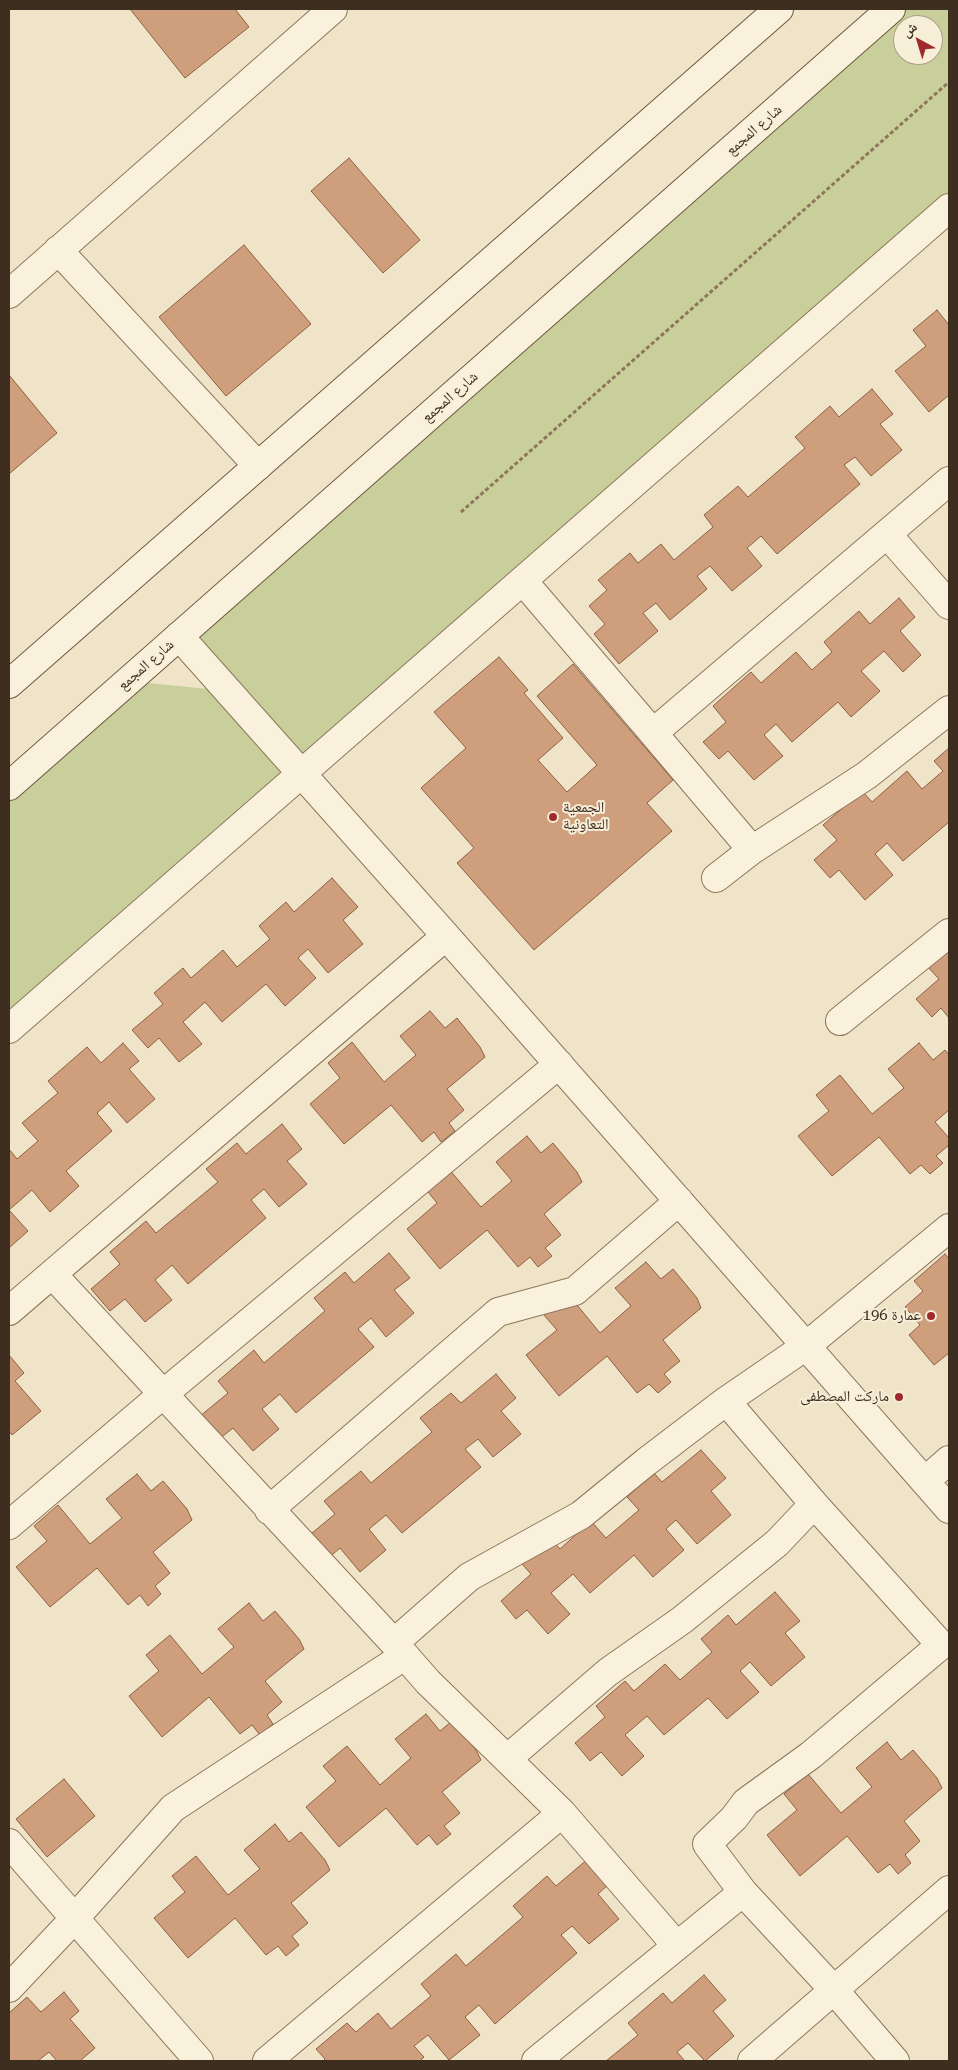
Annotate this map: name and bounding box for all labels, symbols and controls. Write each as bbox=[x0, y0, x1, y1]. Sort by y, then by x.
north arrow bbox=[893, 15, 943, 65]
text: ش bbox=[898, 18, 920, 40]
street label: شارع المجمع bbox=[722, 101, 786, 159]
street label: شارع المجمع bbox=[418, 368, 482, 426]
street label: شارع المجمع bbox=[114, 636, 178, 694]
place label: الجمعية التعاونية bbox=[563, 799, 608, 834]
marker: الجمعية التعاونية bbox=[547, 811, 559, 823]
place label: عمارة 196 bbox=[863, 1307, 921, 1325]
marker: عمارة 196 bbox=[925, 1310, 937, 1322]
place label: ماركت المصطفى bbox=[800, 1388, 889, 1406]
marker: ماركت المصطفى bbox=[893, 1391, 905, 1403]

